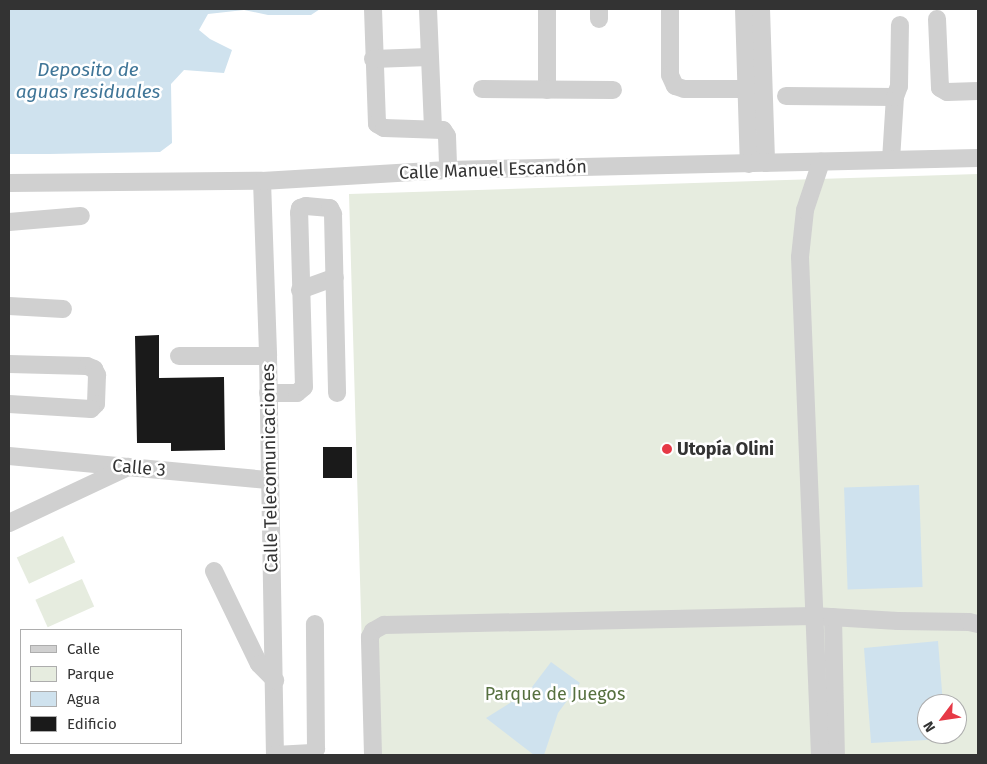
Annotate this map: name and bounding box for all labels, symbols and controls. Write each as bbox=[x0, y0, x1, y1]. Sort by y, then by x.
water label: Deposito de aguas residuales bbox=[16, 59, 160, 103]
street label: Calle Manuel Escandón bbox=[399, 156, 587, 184]
street label: Calle Telecomunicaciones bbox=[257, 363, 283, 573]
place label: Utopía Olini bbox=[677, 438, 774, 460]
marker: Utopía Olini bbox=[661, 443, 673, 455]
street label: Calle 3 bbox=[111, 455, 167, 481]
legend bbox=[20, 629, 182, 744]
text: Calle bbox=[67, 640, 100, 658]
text: Parque bbox=[67, 665, 114, 683]
park label: Parque de Juegos bbox=[485, 683, 625, 705]
text: Agua bbox=[67, 690, 100, 708]
north arrow bbox=[917, 694, 967, 744]
text: Edificio bbox=[67, 715, 117, 733]
text: N bbox=[920, 718, 939, 735]

